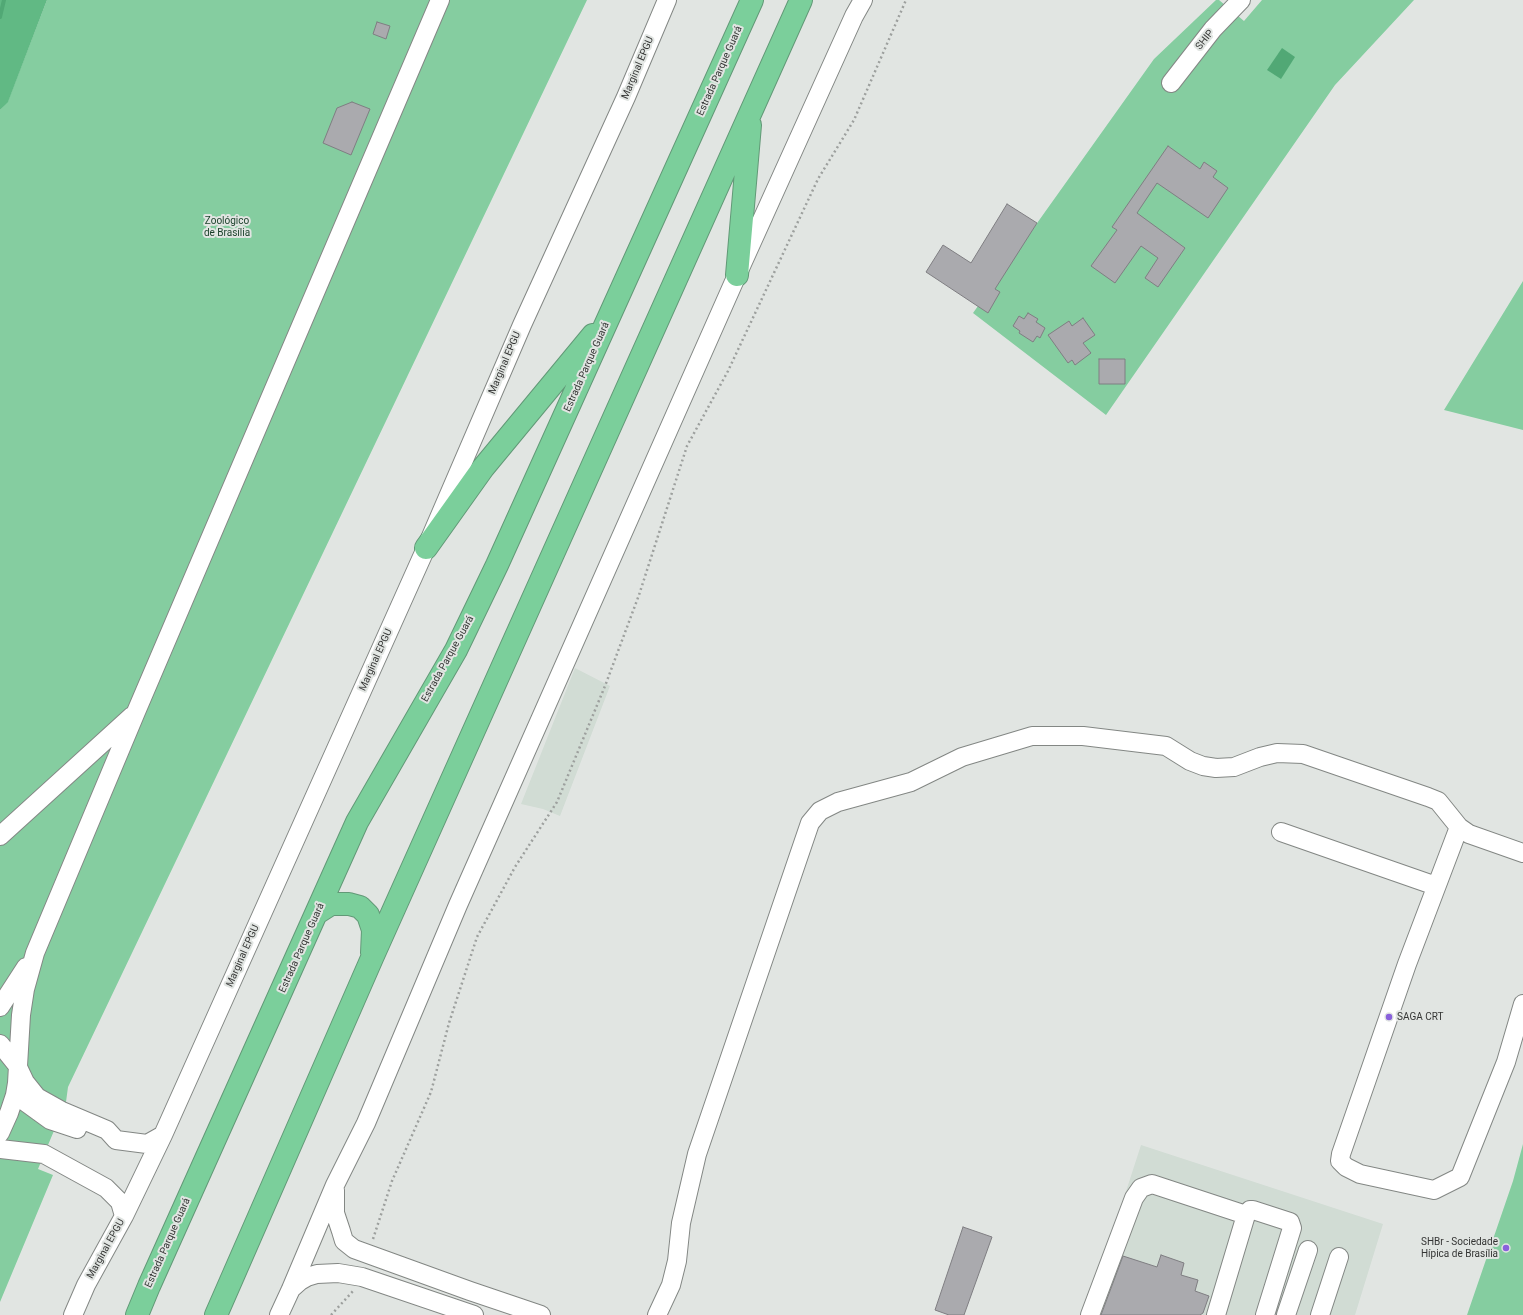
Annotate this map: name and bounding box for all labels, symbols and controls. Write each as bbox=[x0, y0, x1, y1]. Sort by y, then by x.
street label: Estrada Parque Guará bbox=[695, 24, 745, 118]
street label: SHIP bbox=[1193, 28, 1217, 52]
street label: Marginal EPGU bbox=[619, 35, 657, 101]
park label: Zoológico de Brasília bbox=[204, 215, 250, 238]
street label: Estrada Parque Guará bbox=[562, 320, 612, 414]
street label: Marginal EPGU bbox=[486, 330, 524, 396]
street label: Estrada Parque Guará bbox=[419, 614, 477, 704]
street label: Marginal EPGU bbox=[357, 627, 395, 693]
street label: Estrada Parque Guará bbox=[277, 901, 327, 995]
street label: Marginal EPGU bbox=[224, 923, 262, 989]
place label: SAGA CRT bbox=[1397, 1011, 1443, 1023]
marker: SAGA CRT bbox=[1384, 1012, 1394, 1022]
street label: Estrada Parque Guará bbox=[143, 1196, 193, 1290]
street label: Marginal EPGU bbox=[85, 1217, 127, 1281]
place label: SHBr - Sociedade Hípica de Brasília bbox=[1421, 1236, 1498, 1260]
marker: SHBr - Sociedade Hípica de Brasília bbox=[1501, 1243, 1511, 1253]

